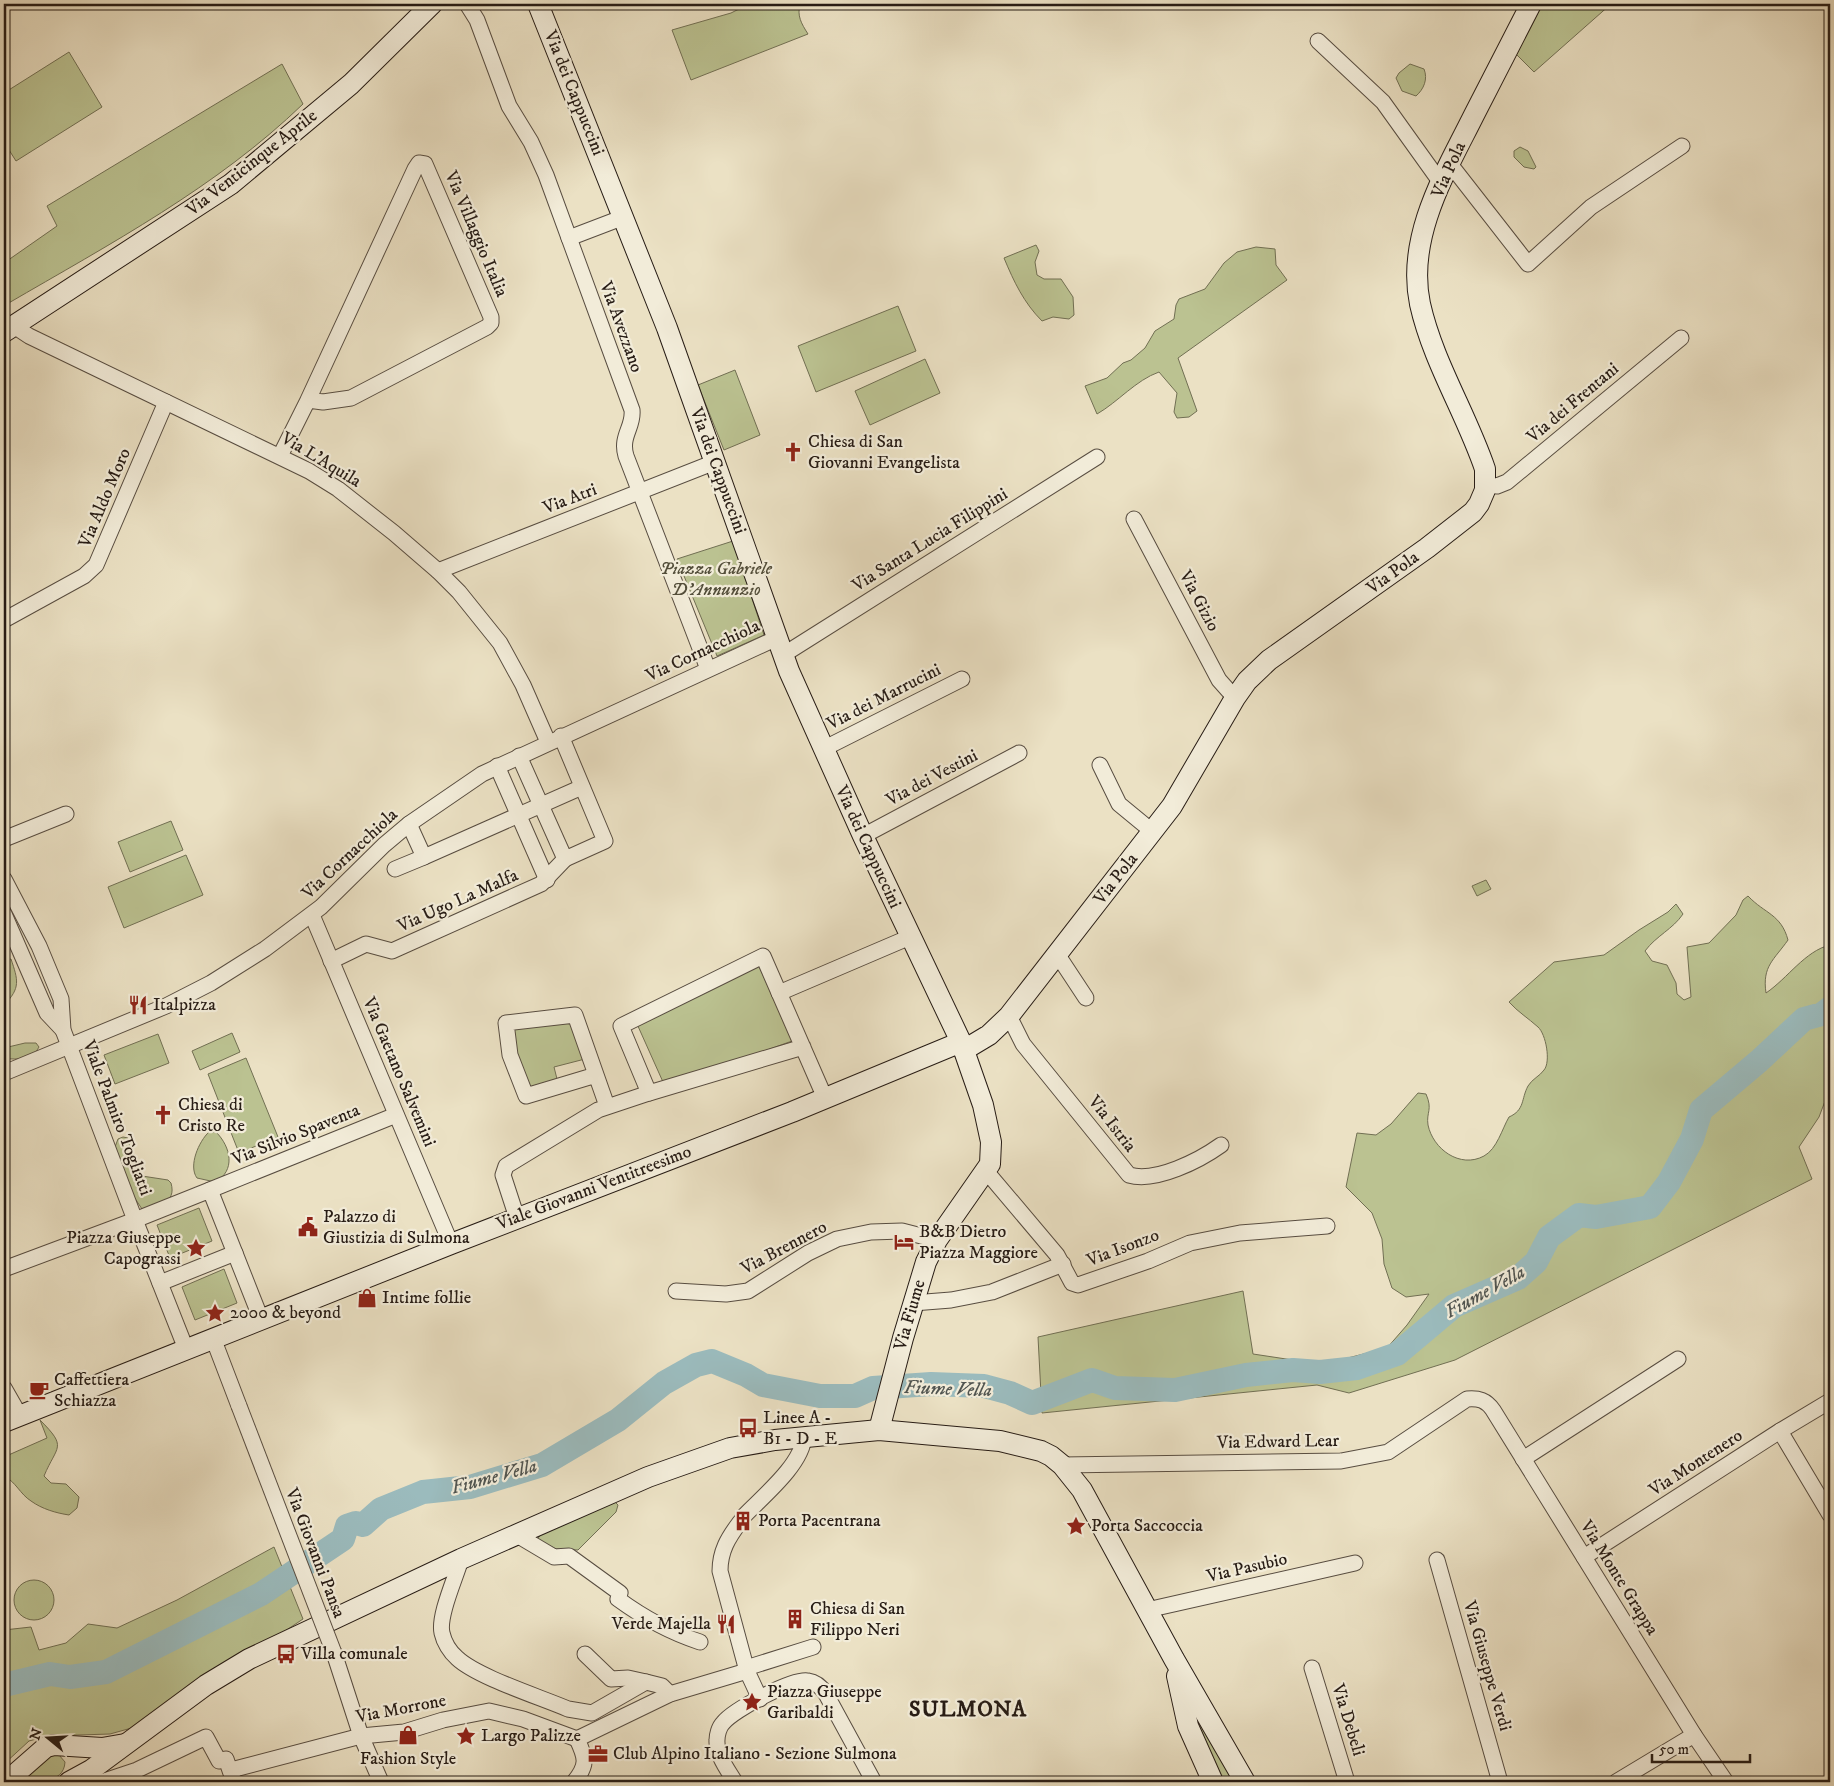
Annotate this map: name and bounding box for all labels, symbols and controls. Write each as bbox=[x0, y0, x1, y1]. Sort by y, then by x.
street label: Via dei Cappuccini bbox=[539, 26, 609, 159]
street label: Via Venticinque Aprile bbox=[181, 105, 322, 222]
street label: Via Pola bbox=[1426, 138, 1471, 202]
street label: Via Villaggio Italia bbox=[439, 167, 513, 301]
street label: Via Avezzano bbox=[594, 278, 648, 376]
street label: Via dei Frentani bbox=[1522, 358, 1624, 449]
street label: Via dei Cappuccini bbox=[685, 404, 751, 537]
street label: Via L'Aquila bbox=[276, 427, 365, 493]
place label: Chiesa di San Giovanni Evangelista bbox=[808, 431, 960, 474]
church icon: Chiesa di San Giovanni Evangelista bbox=[782, 441, 804, 463]
street label: Via Aldo Moro bbox=[74, 445, 136, 552]
street label: Via Atri bbox=[539, 479, 600, 520]
street label: Via Santa Lucia Filippini bbox=[847, 483, 1012, 597]
street label: Via Pola bbox=[1362, 546, 1424, 600]
park label: Piazza Gabriele D'Annunzio bbox=[660, 558, 773, 601]
street label: Via Gizio bbox=[1173, 566, 1224, 635]
street label: Via Cornacchiola bbox=[642, 615, 764, 687]
street label: Via dei Marrucini bbox=[822, 659, 945, 736]
street label: Via dei Vestini bbox=[881, 745, 982, 812]
street label: Via dei Cappuccini bbox=[830, 781, 906, 912]
street label: Via Cornacchiola bbox=[297, 804, 403, 905]
street label: Via Pola bbox=[1088, 849, 1143, 910]
street label: Via Ugo La Malfa bbox=[393, 864, 522, 938]
street label: Via Gaetano Salvemini bbox=[357, 993, 440, 1150]
restaurant icon: Italpizza bbox=[127, 994, 149, 1016]
place label: Italpizza bbox=[153, 994, 216, 1016]
street label: Viale Palmiro Togliatti bbox=[77, 1036, 157, 1199]
street label: Via Istria bbox=[1083, 1091, 1141, 1157]
place label: Chiesa di Cristo Re bbox=[178, 1094, 245, 1137]
street label: Via Silvio Spaventa bbox=[228, 1099, 364, 1171]
church icon: Chiesa di Cristo Re bbox=[152, 1104, 174, 1126]
street label: Viale Giovanni Ventitreesimo bbox=[493, 1141, 695, 1236]
place label: Palazzo di Giustizia di Sulmona bbox=[323, 1206, 470, 1249]
public building icon: Palazzo di Giustizia di Sulmona bbox=[297, 1216, 319, 1238]
street label: Via Brennero bbox=[736, 1216, 831, 1280]
place label: B&B Dietro Piazza Maggiore bbox=[919, 1221, 1038, 1264]
street label: Via Isonzo bbox=[1083, 1224, 1162, 1272]
place label: Piazza Giuseppe Capograssi bbox=[66, 1227, 181, 1270]
hotel icon: B&B Dietro Piazza Maggiore bbox=[893, 1231, 915, 1253]
place icon: Piazza Giuseppe Capograssi bbox=[185, 1237, 207, 1259]
water label: Fiume Vella bbox=[1441, 1261, 1529, 1323]
street label: Via Fiume bbox=[889, 1277, 931, 1354]
shop icon: Intime follie bbox=[356, 1287, 378, 1309]
place label: Intime follie bbox=[382, 1287, 471, 1309]
place icon: 2000 & beyond bbox=[204, 1302, 226, 1324]
place label: 2000 & beyond bbox=[230, 1302, 341, 1324]
place label: Caffettiera Schiazza bbox=[54, 1369, 129, 1412]
water label: Fiume Vella bbox=[904, 1376, 992, 1402]
cafe icon: Caffettiera Schiazza bbox=[28, 1379, 50, 1401]
place label: Linee A - B1 - D - E bbox=[763, 1407, 837, 1450]
bus stop icon: Linee A - B1 - D - E bbox=[737, 1417, 759, 1439]
street label: Via Montenero bbox=[1644, 1424, 1747, 1502]
street label: Via Edward Lear bbox=[1216, 1430, 1340, 1454]
water label: Fiume Vella bbox=[449, 1455, 539, 1499]
street label: Via Giovanni Pansa bbox=[280, 1484, 350, 1621]
building icon: Porta Pacentrana bbox=[732, 1510, 754, 1532]
place label: Porta Pacentrana bbox=[758, 1510, 881, 1532]
place icon: Porta Saccoccia bbox=[1065, 1515, 1087, 1537]
place label: Porta Saccoccia bbox=[1091, 1515, 1203, 1537]
street label: Via Monte Grappa bbox=[1574, 1516, 1663, 1640]
street label: Via Pasubio bbox=[1204, 1548, 1290, 1588]
street label: Via Giuseppe Verdi bbox=[1458, 1597, 1516, 1734]
place label: Chiesa di San Filippo Neri bbox=[810, 1598, 906, 1641]
building icon: Chiesa di San Filippo Neri bbox=[784, 1608, 806, 1630]
place label: Verde Majella bbox=[611, 1613, 711, 1635]
restaurant icon: Verde Majella bbox=[715, 1613, 737, 1635]
bus stop icon: Villa comunale bbox=[275, 1643, 297, 1665]
place label: Villa comunale bbox=[300, 1643, 408, 1665]
street label: Via Debeli bbox=[1326, 1680, 1369, 1759]
place label: Piazza Giuseppe Garibaldi bbox=[767, 1681, 882, 1724]
street label: Via Morrone bbox=[353, 1689, 448, 1729]
place icon: Piazza Giuseppe Garibaldi bbox=[741, 1691, 763, 1713]
district label: SULMONA bbox=[909, 1696, 1027, 1723]
north arrow bbox=[22, 1714, 72, 1764]
shop icon: Fashion Style bbox=[397, 1724, 419, 1746]
place icon: Largo Palizze bbox=[455, 1725, 477, 1747]
place label: Largo Palizze bbox=[481, 1725, 581, 1747]
text: N bbox=[26, 1726, 47, 1743]
scale bar bbox=[1652, 1731, 1749, 1763]
text: 50 m bbox=[1659, 1740, 1689, 1759]
office icon: Club Alpino Italiano - Sezione Sulmona bbox=[587, 1743, 609, 1765]
place label: Club Alpino Italiano - Sezione Sulmona bbox=[613, 1743, 897, 1765]
place label: Fashion Style bbox=[360, 1748, 456, 1770]

